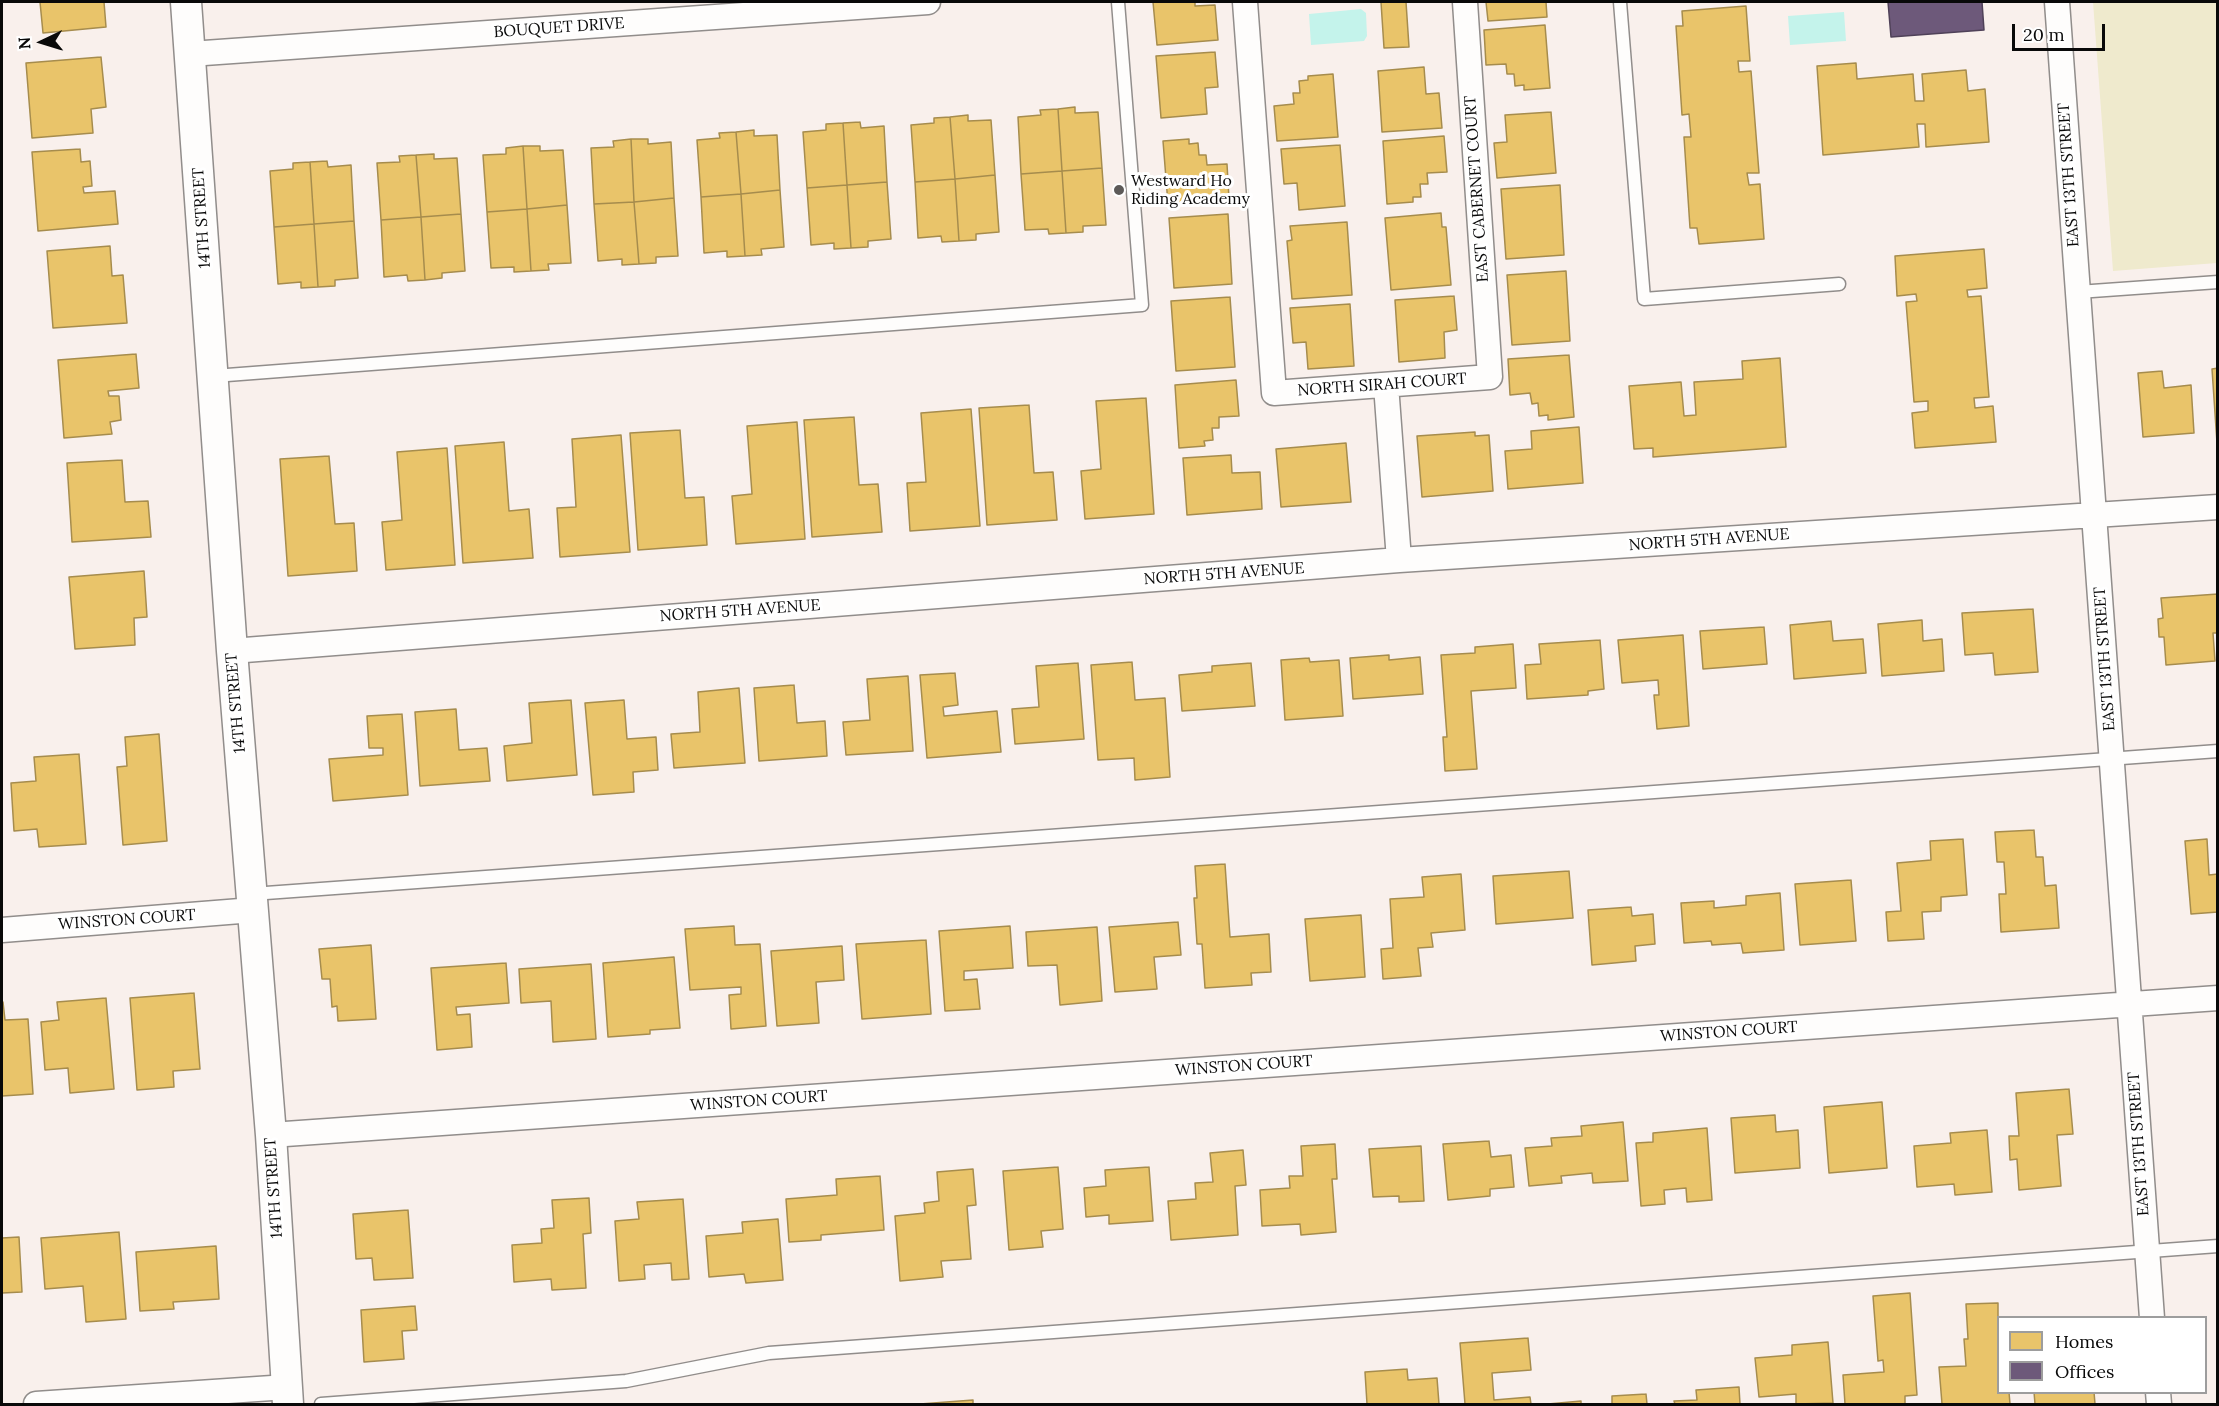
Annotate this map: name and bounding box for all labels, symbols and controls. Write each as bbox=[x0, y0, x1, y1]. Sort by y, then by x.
north arrow bbox=[12, 12, 72, 72]
scale bar bbox=[2015, 12, 2108, 50]
street label: BOUQUET DRIVE bbox=[493, 14, 625, 42]
text: 20 m bbox=[2023, 23, 2065, 46]
text: N bbox=[14, 36, 34, 50]
street label: EAST CABERNET COURT bbox=[1461, 95, 1493, 283]
street label: EAST 13TH STREET bbox=[2054, 102, 2084, 248]
street label: 14TH STREET bbox=[189, 167, 215, 269]
place label: Westward Ho Riding Academy bbox=[1131, 171, 1250, 209]
marker: Westward Ho Riding Academy bbox=[1112, 183, 1126, 197]
street label: NORTH SIRAH COURT bbox=[1297, 370, 1467, 400]
street label: NORTH 5TH AVENUE bbox=[1628, 525, 1790, 555]
street label: NORTH 5TH AVENUE bbox=[1143, 559, 1305, 589]
street label: EAST 13TH STREET bbox=[2090, 586, 2120, 732]
street label: NORTH 5TH AVENUE bbox=[659, 596, 821, 626]
street label: 14TH STREET bbox=[222, 652, 250, 754]
street label: WINSTON COURT bbox=[58, 906, 196, 934]
street label: WINSTON COURT bbox=[1660, 1018, 1798, 1046]
street label: WINSTON COURT bbox=[1175, 1052, 1313, 1080]
street label: EAST 13TH STREET bbox=[2124, 1071, 2154, 1217]
street label: WINSTON COURT bbox=[690, 1087, 828, 1115]
street label: 14TH STREET bbox=[261, 1137, 287, 1239]
legend bbox=[1997, 1316, 2207, 1394]
text: Homes bbox=[2055, 1330, 2113, 1353]
text: Offices bbox=[2055, 1360, 2114, 1383]

